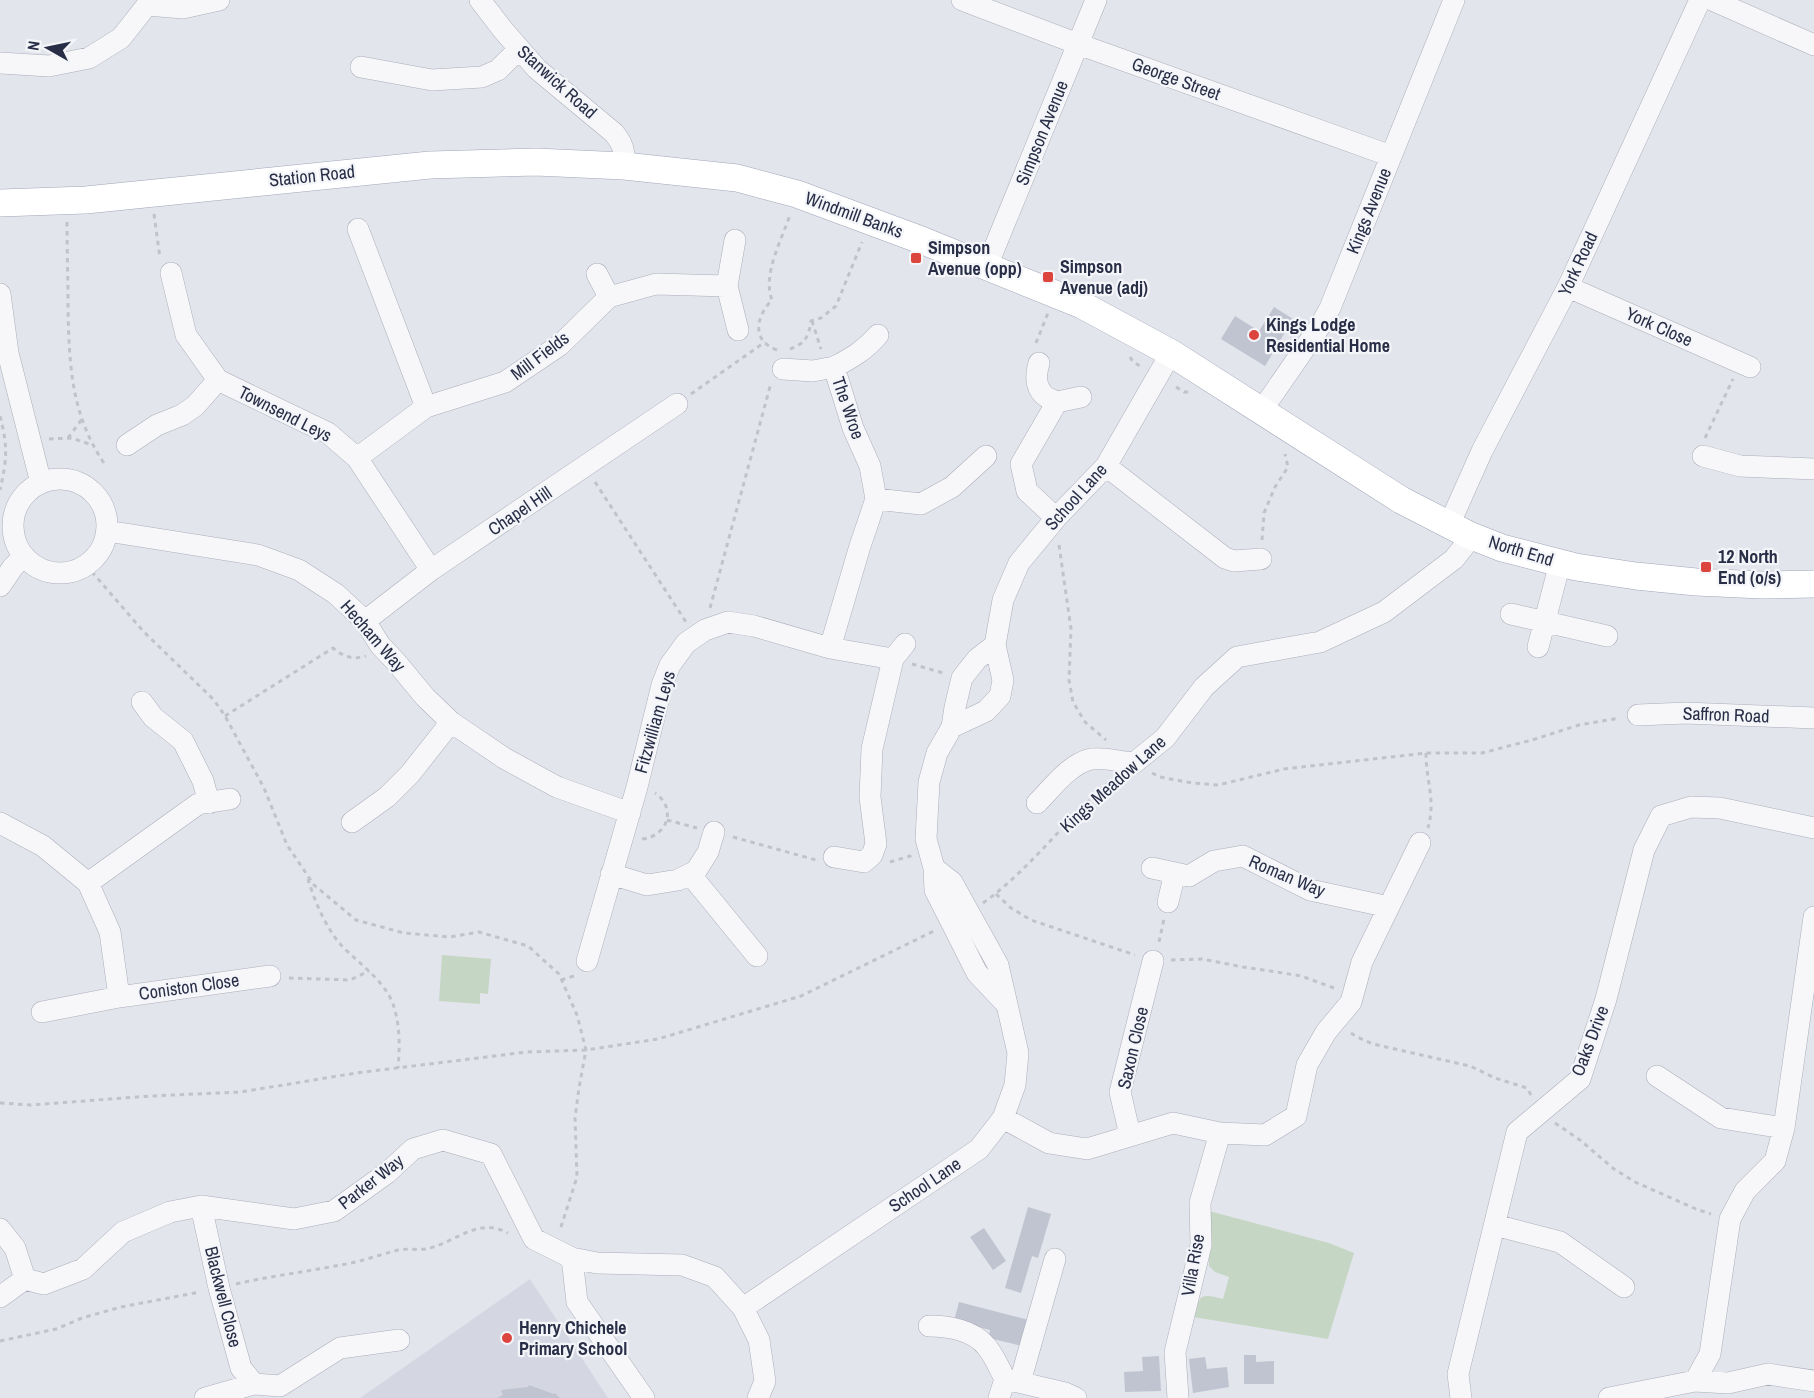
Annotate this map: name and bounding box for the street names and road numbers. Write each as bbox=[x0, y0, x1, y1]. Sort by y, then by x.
street label: Stanwick Road bbox=[512, 39, 603, 124]
street label: George Street bbox=[1128, 51, 1224, 106]
street label: Simpson Avenue bbox=[1009, 77, 1074, 189]
street label: Station Road bbox=[268, 159, 356, 192]
street label: Kings Avenue bbox=[1340, 164, 1397, 258]
street label: Windmill Banks bbox=[802, 185, 907, 244]
street label: York Road bbox=[1552, 227, 1603, 300]
street label: York Close bbox=[1622, 301, 1697, 352]
street label: Mill Fields bbox=[505, 325, 574, 386]
street label: The Wroe bbox=[826, 373, 871, 442]
street label: Townsend Leys bbox=[234, 379, 336, 448]
street label: School Lane bbox=[1039, 458, 1112, 536]
street label: Chapel Hill bbox=[483, 480, 557, 541]
street label: North End bbox=[1486, 529, 1557, 572]
street label: Hecham Way bbox=[335, 594, 412, 678]
street label: Fitzwilliam Leys bbox=[628, 668, 681, 776]
street label: Saffron Road bbox=[1682, 700, 1770, 729]
street label: Kings Meadow Lane bbox=[1054, 729, 1171, 838]
street label: Roman Way bbox=[1245, 848, 1330, 903]
street label: Coniston Close bbox=[137, 967, 241, 1006]
street label: Oaks Drive bbox=[1565, 1002, 1614, 1080]
street label: Saxon Close bbox=[1111, 1004, 1154, 1091]
street label: Parker Way bbox=[333, 1148, 409, 1215]
street label: School Lane bbox=[884, 1151, 966, 1218]
street label: Villa Rise bbox=[1175, 1232, 1210, 1298]
street label: Blackwell Close bbox=[199, 1244, 248, 1350]

